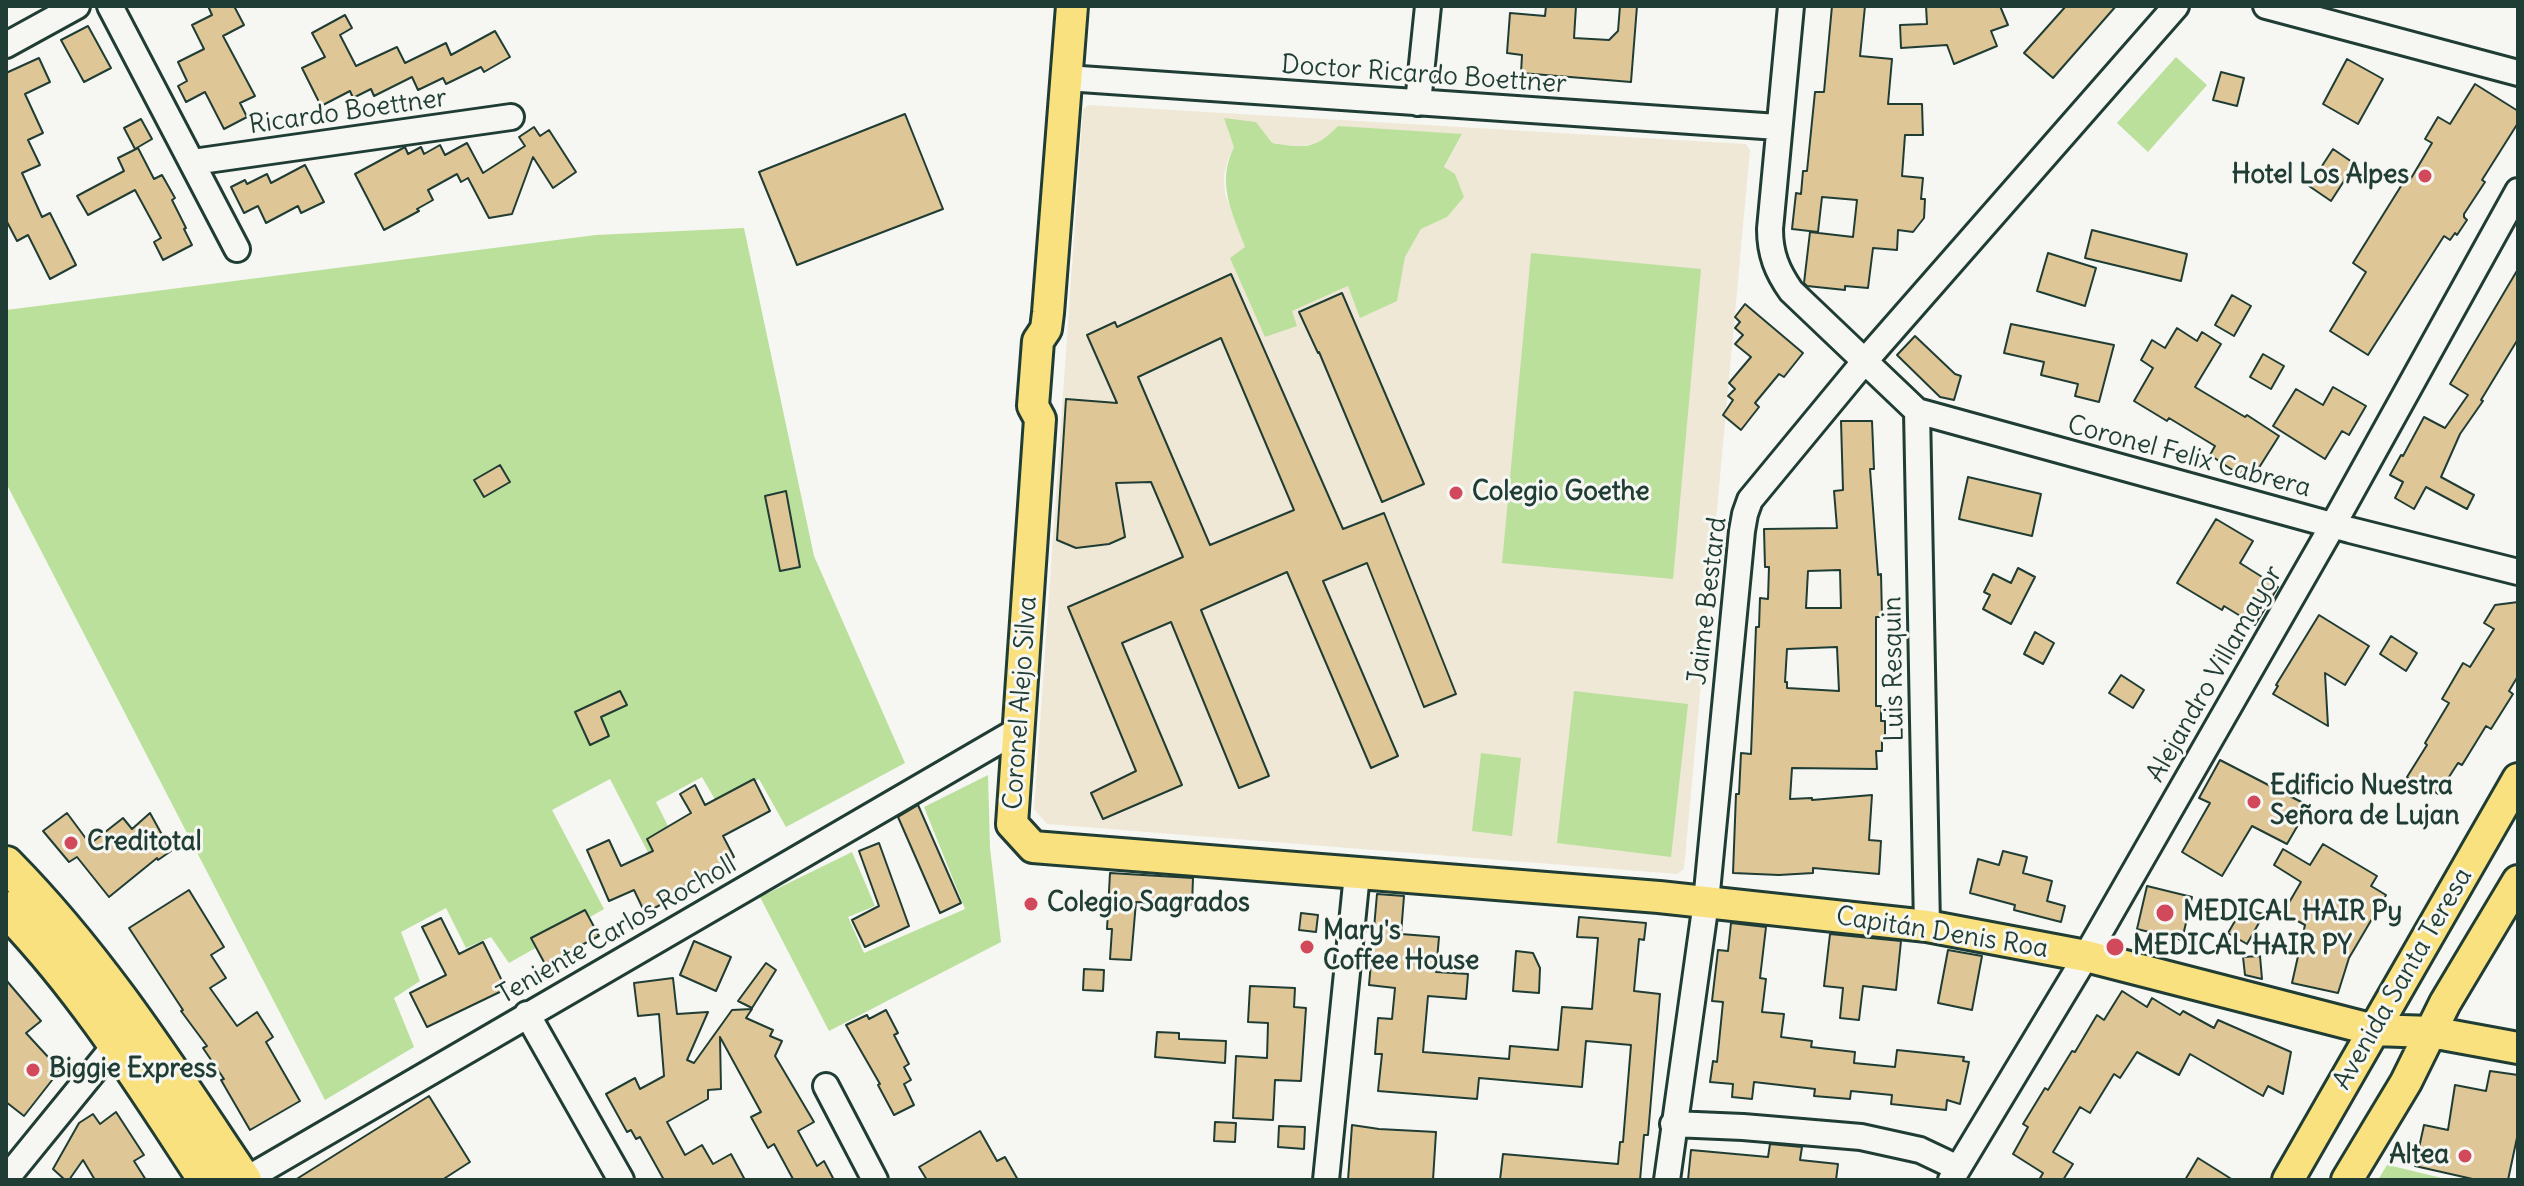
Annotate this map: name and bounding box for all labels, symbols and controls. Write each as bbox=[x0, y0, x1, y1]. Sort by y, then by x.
street label: Doctor Ricardo Boettner bbox=[1280, 49, 1568, 101]
street label: Ricardo Boettner bbox=[247, 83, 449, 141]
place label: Hotel Los Alpes bbox=[2232, 160, 2409, 192]
marker: Hotel Los Alpes bbox=[2416, 167, 2434, 185]
street label: Coronel Felix Cabrera bbox=[2064, 410, 2314, 504]
place label: Colegio Goethe bbox=[1472, 477, 1650, 509]
marker: Colegio Goethe bbox=[1447, 484, 1465, 502]
street label: Jaime Bestard bbox=[1682, 515, 1734, 687]
street label: Alejandro Villamayor bbox=[2140, 560, 2290, 788]
street label: Coronel Alejo Silva bbox=[998, 595, 1044, 811]
street label: Luis Resquin bbox=[1877, 596, 1911, 742]
place label: Edificio Nuestra Señora de Lujan bbox=[2270, 771, 2460, 832]
marker: Edificio Nuestra Señora de Lujan bbox=[2245, 793, 2263, 811]
place label: Creditotal bbox=[87, 827, 202, 859]
marker: Creditotal bbox=[62, 834, 80, 852]
street label: Teniente Carlos Rocholl bbox=[492, 849, 742, 1011]
street label: Avenida Santa Teresa bbox=[2327, 863, 2479, 1095]
place label: Colegio Sagrados bbox=[1047, 888, 1250, 920]
marker: Colegio Sagrados bbox=[1022, 895, 1040, 913]
place label: MEDICAL HAIR Py bbox=[2183, 897, 2402, 929]
street label: Capitán Denis Roa bbox=[1834, 901, 2050, 965]
marker: MEDICAL HAIR Py bbox=[2154, 902, 2176, 924]
place label: Mary's Coffee House bbox=[1323, 916, 1479, 978]
place label: MEDICAL HAIR PY bbox=[2133, 931, 2352, 963]
marker: MEDICAL HAIR PY bbox=[2104, 936, 2126, 958]
marker: Mary's Coffee House bbox=[1298, 938, 1316, 956]
place label: Biggie Express bbox=[49, 1054, 217, 1086]
marker: Biggie Express bbox=[24, 1061, 42, 1079]
place label: Altea bbox=[2389, 1140, 2449, 1172]
marker: Altea bbox=[2456, 1147, 2474, 1165]

